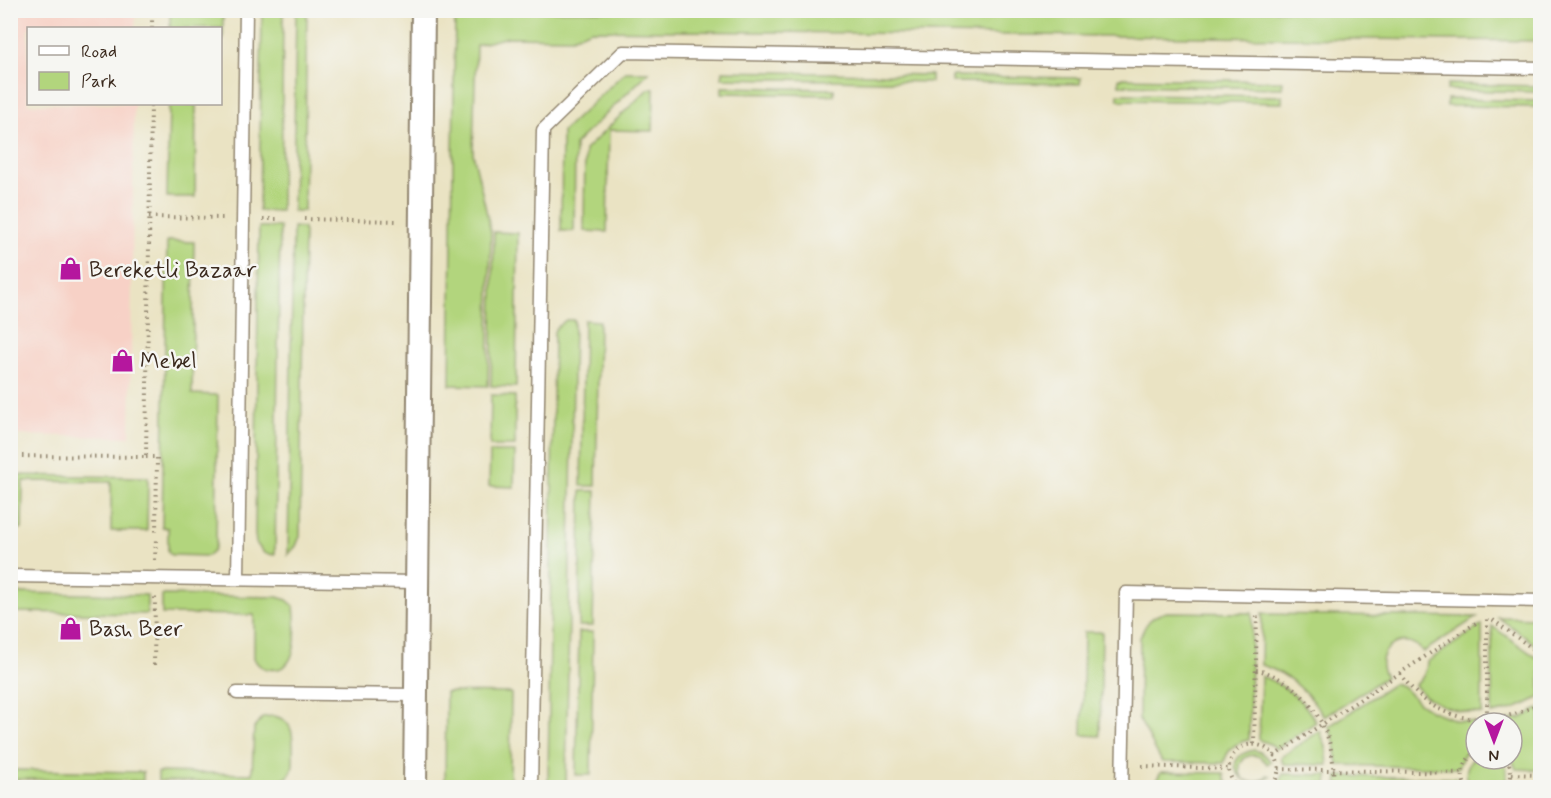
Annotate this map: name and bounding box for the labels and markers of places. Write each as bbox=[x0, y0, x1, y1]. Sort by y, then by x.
shop icon: Bereketli Bazaar bbox=[58, 256, 84, 282]
place label: Bereketli Bazaar bbox=[89, 257, 257, 285]
shop icon: Mebel bbox=[109, 347, 135, 373]
place label: Mebel bbox=[140, 348, 197, 376]
shop icon: Bash Beer bbox=[58, 615, 84, 641]
place label: Bash Beer bbox=[89, 616, 183, 644]

